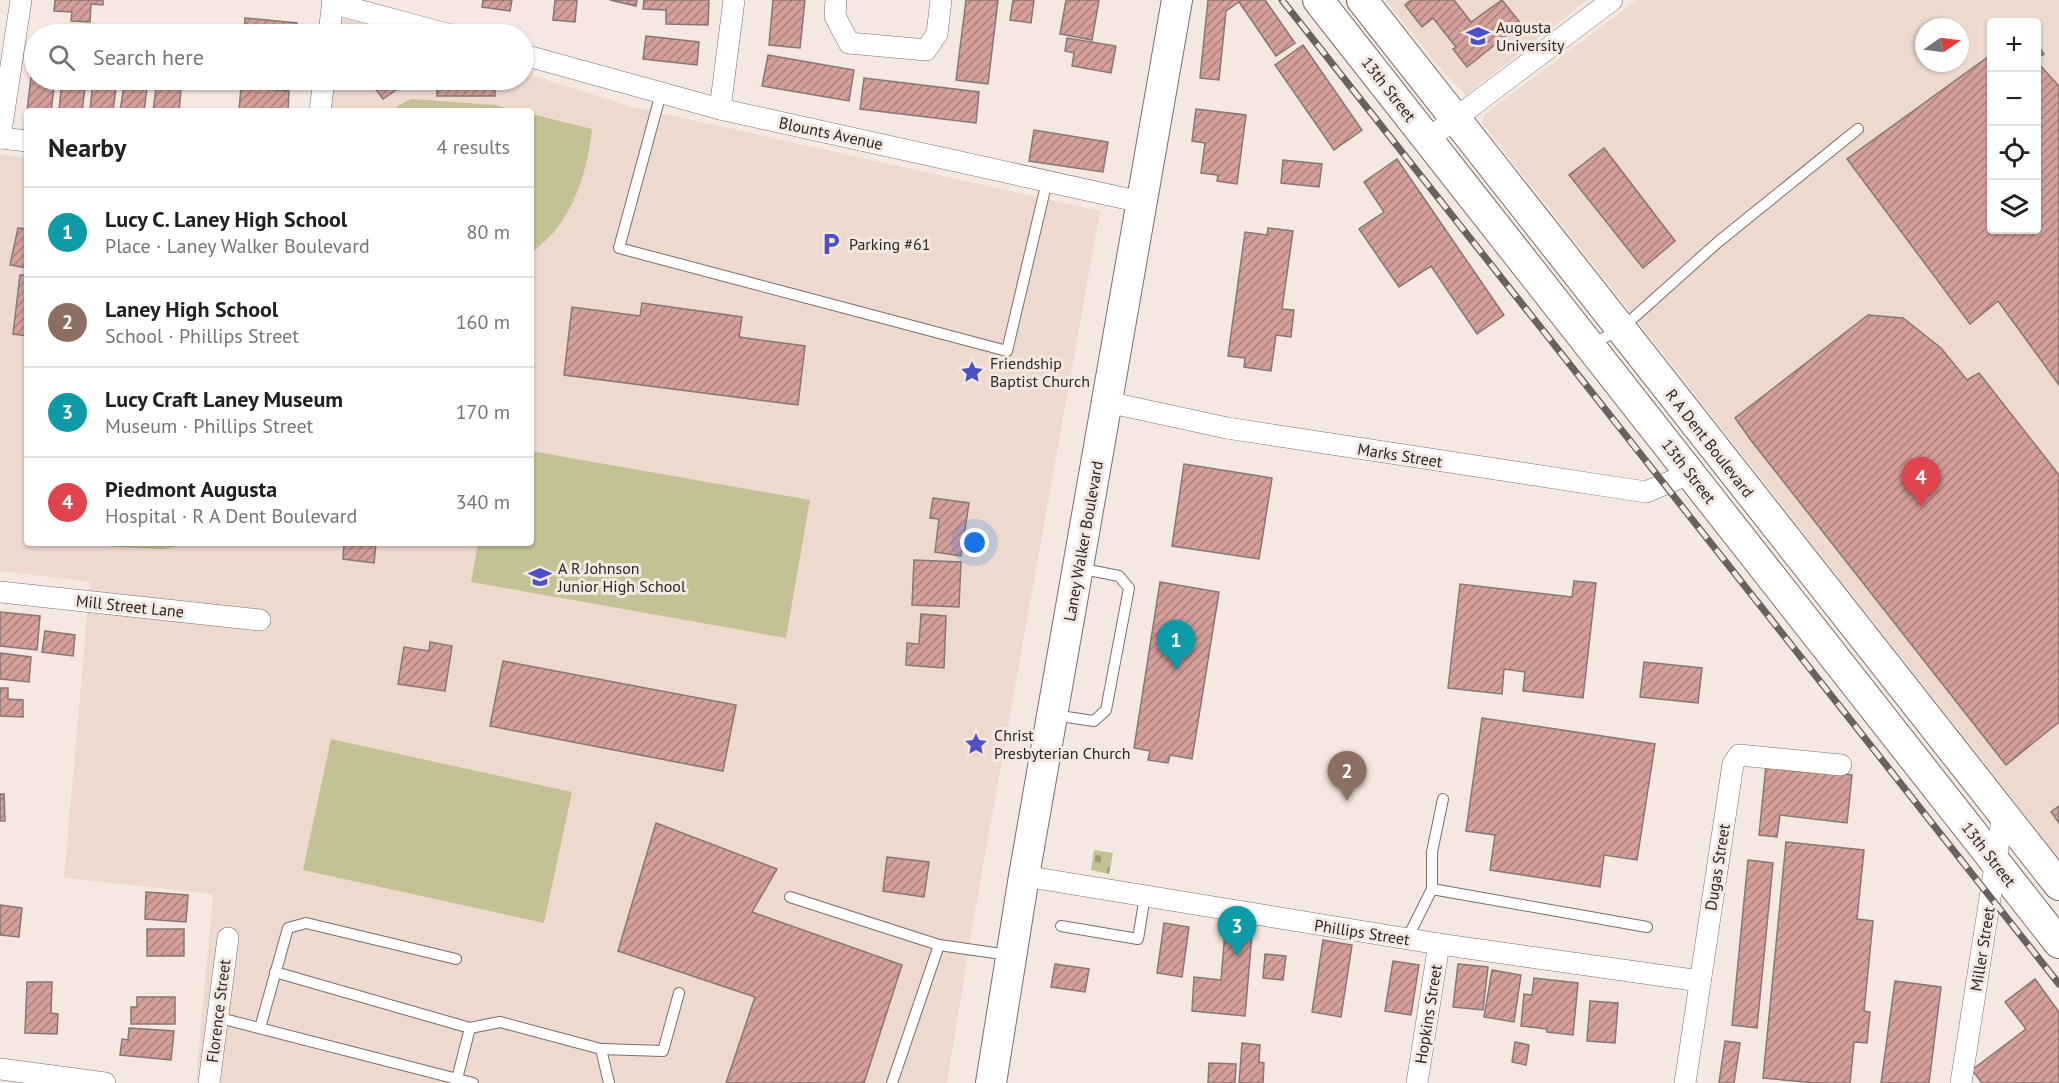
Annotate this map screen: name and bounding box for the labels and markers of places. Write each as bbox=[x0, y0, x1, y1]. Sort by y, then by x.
place label: Augusta University bbox=[1496, 17, 1565, 55]
school or university icon: Augusta University bbox=[1465, 23, 1491, 49]
parking icon: Parking #61 bbox=[818, 231, 844, 257]
place label: Parking #61 bbox=[849, 234, 931, 254]
place label: Friendship Baptist Church bbox=[990, 353, 1090, 391]
place icon: Friendship Baptist Church bbox=[959, 359, 985, 385]
pin: 4 bbox=[1902, 458, 1940, 507]
place label: A R Johnson Junior High School bbox=[557, 558, 686, 596]
school or university icon: A R Johnson Junior High School bbox=[527, 564, 553, 590]
pin: 1 bbox=[1156, 620, 1196, 670]
place label: Christ Presbyterian Church bbox=[994, 725, 1131, 763]
place icon: Christ Presbyterian Church bbox=[963, 731, 989, 757]
pin: 2 bbox=[1328, 752, 1366, 801]
pin: 3 bbox=[1218, 906, 1256, 956]

